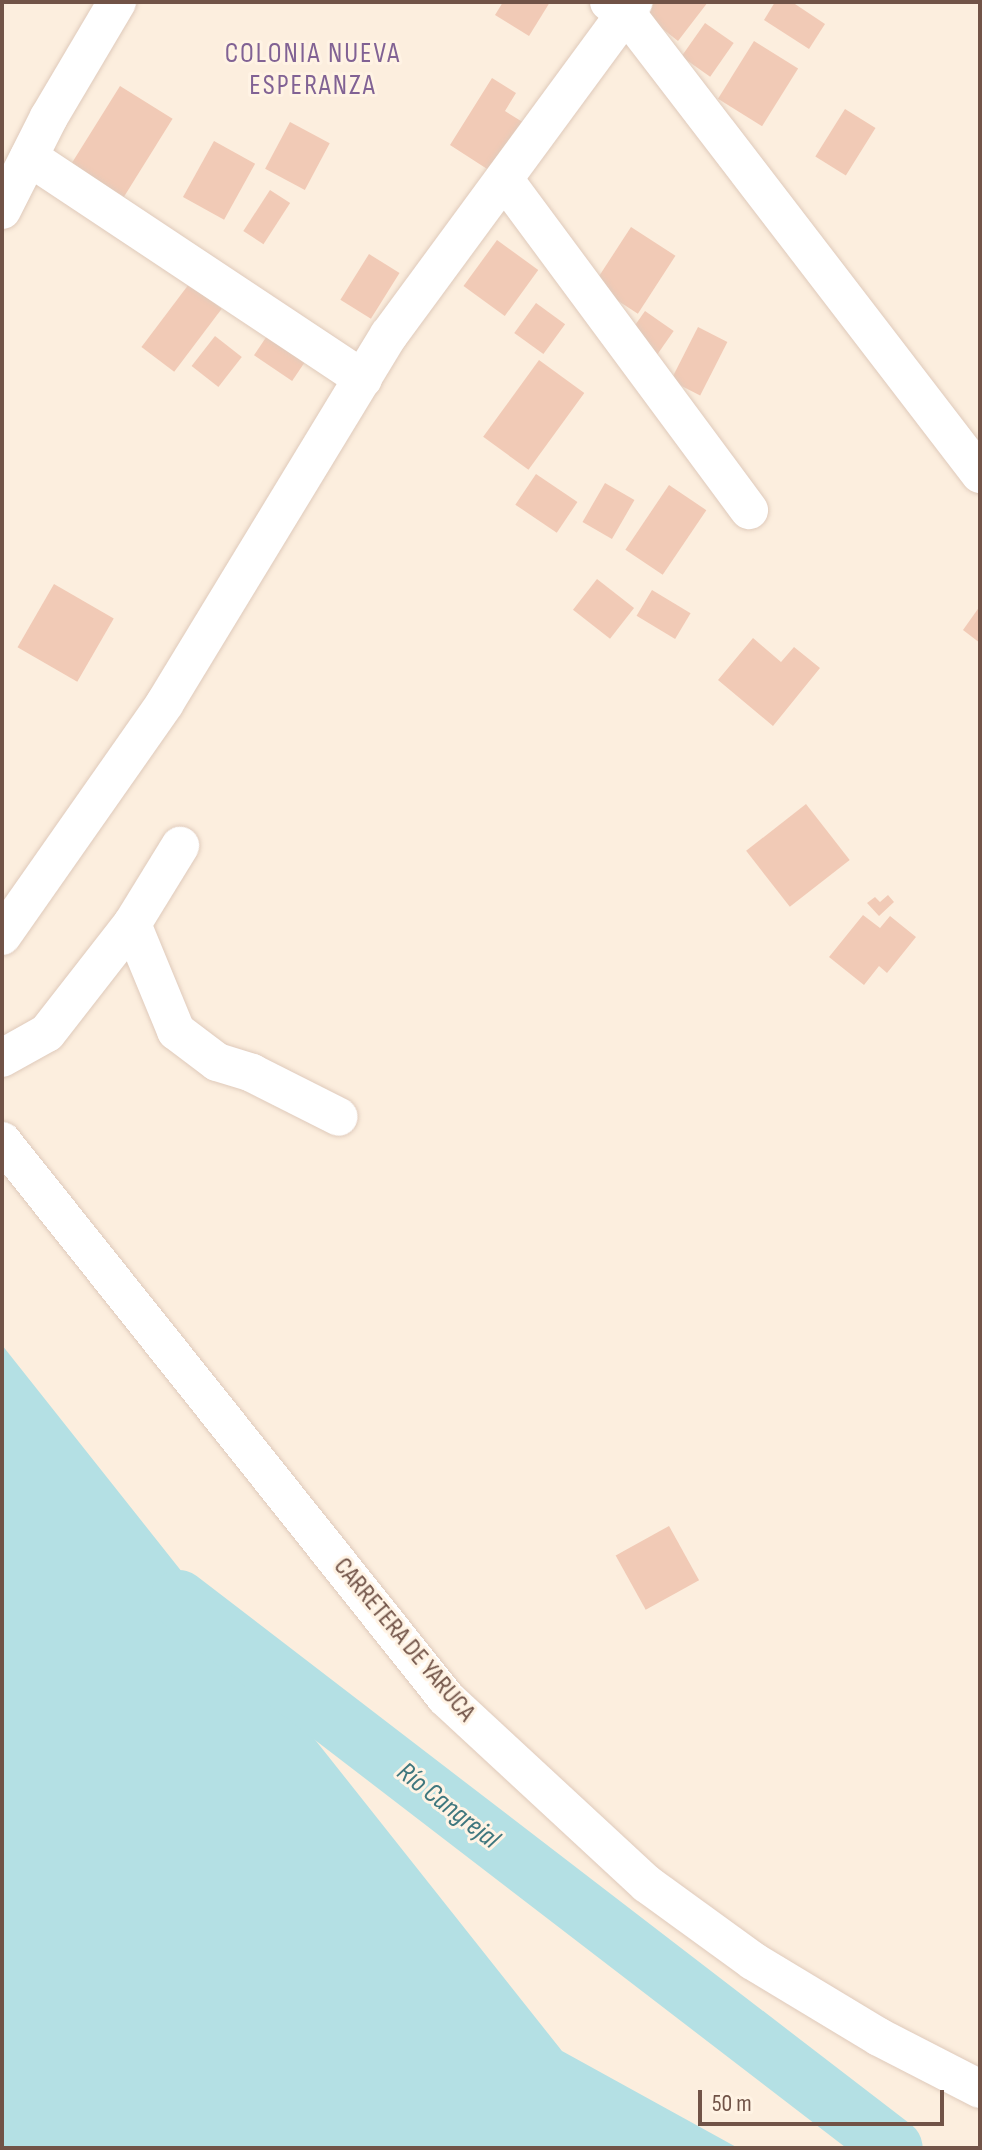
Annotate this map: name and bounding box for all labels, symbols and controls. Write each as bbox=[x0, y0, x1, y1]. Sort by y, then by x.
district label: COLONIA NUEVA ESPERANZA bbox=[225, 37, 401, 103]
street label: CARRETERA DE YARUCA bbox=[327, 1552, 481, 1728]
water label: Río Cangrejal bbox=[390, 1756, 506, 1856]
scale bar bbox=[702, 2074, 948, 2124]
text: 50 m bbox=[712, 2089, 752, 2118]

